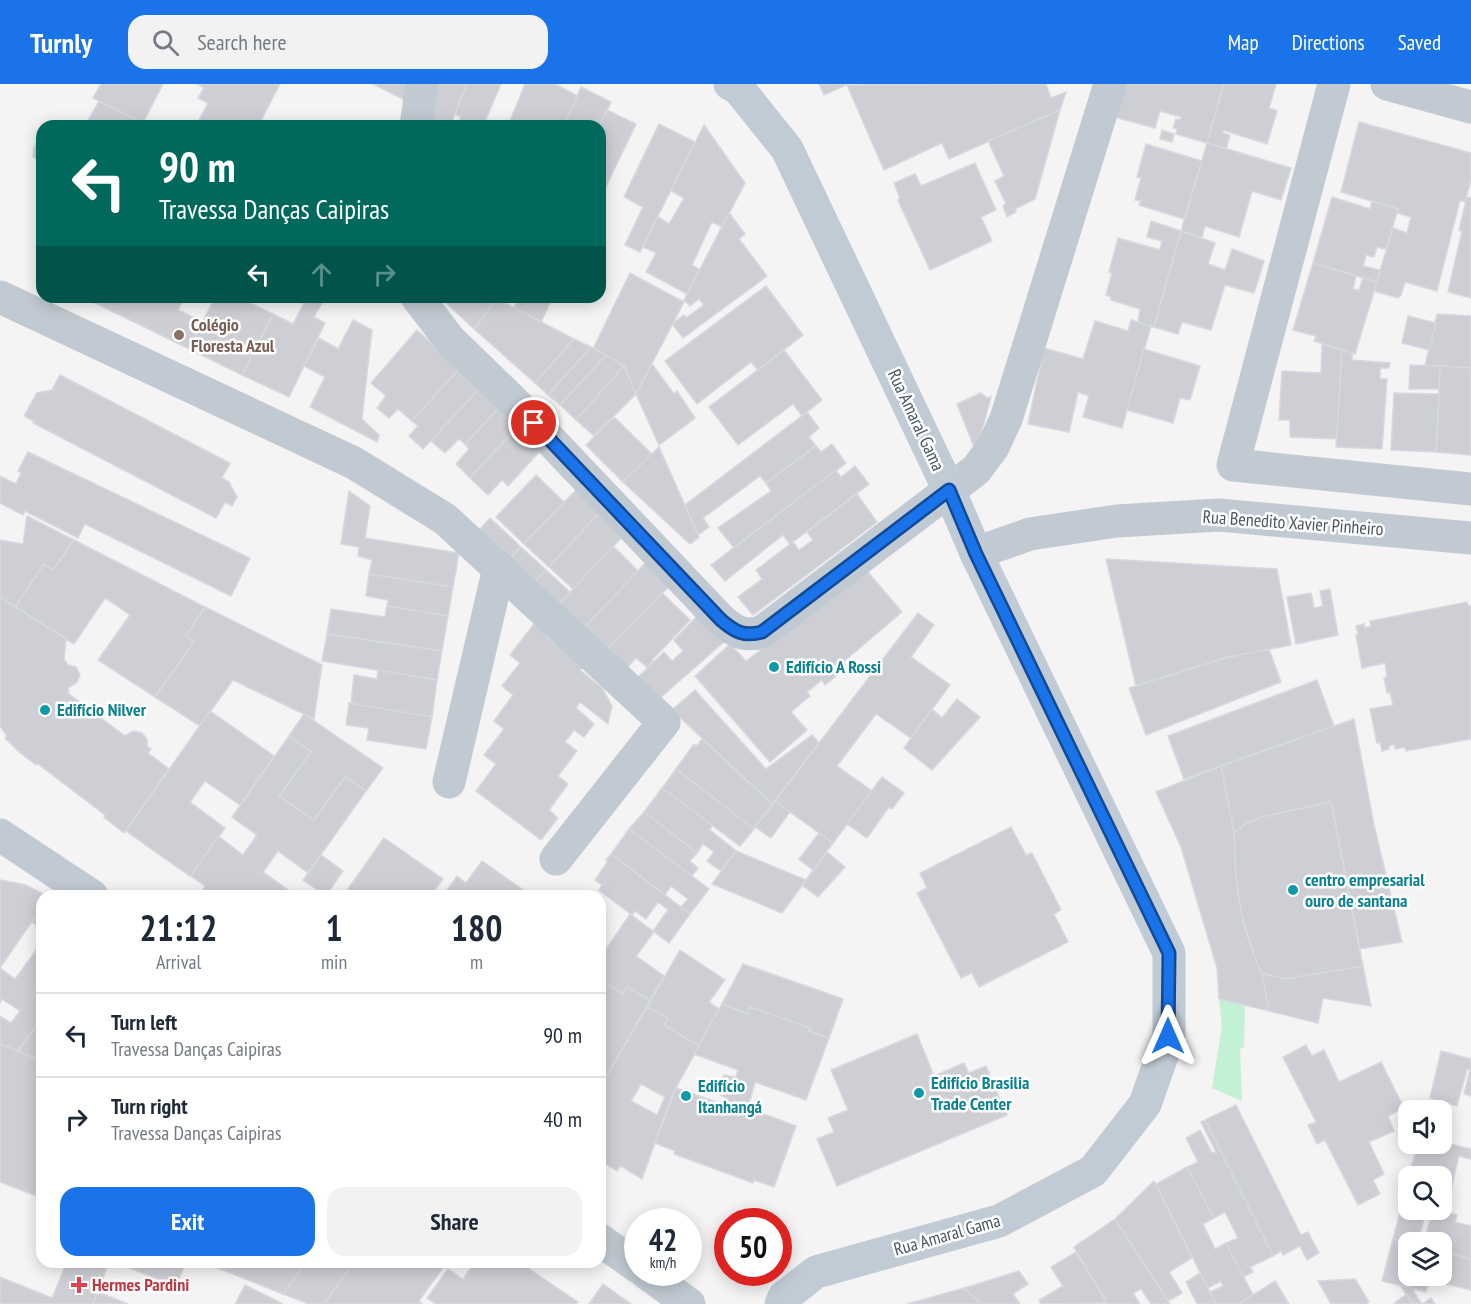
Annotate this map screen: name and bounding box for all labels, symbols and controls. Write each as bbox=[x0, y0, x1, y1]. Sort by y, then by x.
search box bbox=[128, 15, 548, 69]
text: Turnly bbox=[30, 24, 92, 61]
icon: search bbox=[149, 26, 182, 59]
text: Search here bbox=[197, 28, 287, 56]
text: Map bbox=[1228, 29, 1259, 56]
text: Directions bbox=[1292, 29, 1365, 56]
text: Saved bbox=[1398, 29, 1441, 56]
text: 90 m bbox=[159, 139, 236, 194]
icon: left bbox=[60, 144, 138, 222]
text: Travessa Danças Caipiras bbox=[159, 192, 389, 226]
icon: left bbox=[242, 258, 275, 291]
icon: ahead bbox=[305, 258, 338, 291]
icon: right bbox=[368, 258, 401, 291]
place label: Colégio Floresta Azul bbox=[191, 313, 275, 357]
marker: Colégio Floresta Azul bbox=[172, 328, 186, 342]
street label: Rua Amaral Gama bbox=[883, 365, 950, 474]
pin bbox=[508, 397, 559, 448]
icon: arrive bbox=[517, 406, 550, 439]
street label: Rua Benedito Xavier Pinheiro bbox=[1202, 505, 1384, 540]
place label: Edifício A Rossi bbox=[786, 655, 881, 678]
marker: Edifício A Rossi bbox=[767, 660, 781, 674]
place label: Edifício Nilver bbox=[57, 698, 147, 721]
marker: Edifício Nilver bbox=[38, 703, 52, 717]
place label: centro empresarial ouro de santana bbox=[1305, 868, 1425, 912]
marker: centro empresarial ouro de santana bbox=[1286, 883, 1300, 897]
text: 21:12 bbox=[140, 904, 217, 951]
text: 1 bbox=[325, 904, 343, 951]
text: 180 bbox=[451, 904, 502, 951]
text: Arrival bbox=[156, 949, 201, 975]
text: min bbox=[321, 949, 347, 975]
text: m bbox=[470, 949, 483, 975]
position arrow bbox=[1136, 1004, 1200, 1068]
text: Turn left bbox=[111, 1008, 177, 1036]
icon: left bbox=[60, 1019, 93, 1052]
text: 90 m bbox=[543, 1021, 582, 1049]
text: Travessa Danças Caipiras bbox=[111, 1036, 281, 1062]
place label: Edifício Brasilia Trade Center bbox=[931, 1071, 1029, 1115]
place label: Edifício Itanhangá bbox=[698, 1074, 762, 1118]
marker: Edifício Brasilia Trade Center bbox=[912, 1086, 926, 1100]
marker: Edifício Itanhangá bbox=[679, 1089, 693, 1103]
text: Turn right bbox=[111, 1092, 188, 1120]
map controls bbox=[1398, 1100, 1452, 1286]
button: sound bbox=[1398, 1100, 1452, 1154]
icon: right bbox=[60, 1103, 93, 1136]
text: 40 m bbox=[543, 1105, 582, 1133]
text: Travessa Danças Caipiras bbox=[111, 1120, 281, 1146]
button: search bbox=[1398, 1166, 1452, 1220]
button: Exit bbox=[60, 1187, 315, 1256]
button: Share bbox=[327, 1187, 582, 1256]
speed limit sign: 50 bbox=[714, 1208, 792, 1286]
street label: Rua Amaral Gama bbox=[891, 1208, 1003, 1261]
text: 42 bbox=[649, 1220, 677, 1259]
button: layers bbox=[1398, 1232, 1452, 1286]
text: km/h bbox=[650, 1253, 676, 1272]
place label: Hermes Pardini bbox=[92, 1273, 189, 1296]
marker: Hermes Pardini bbox=[70, 1276, 88, 1294]

